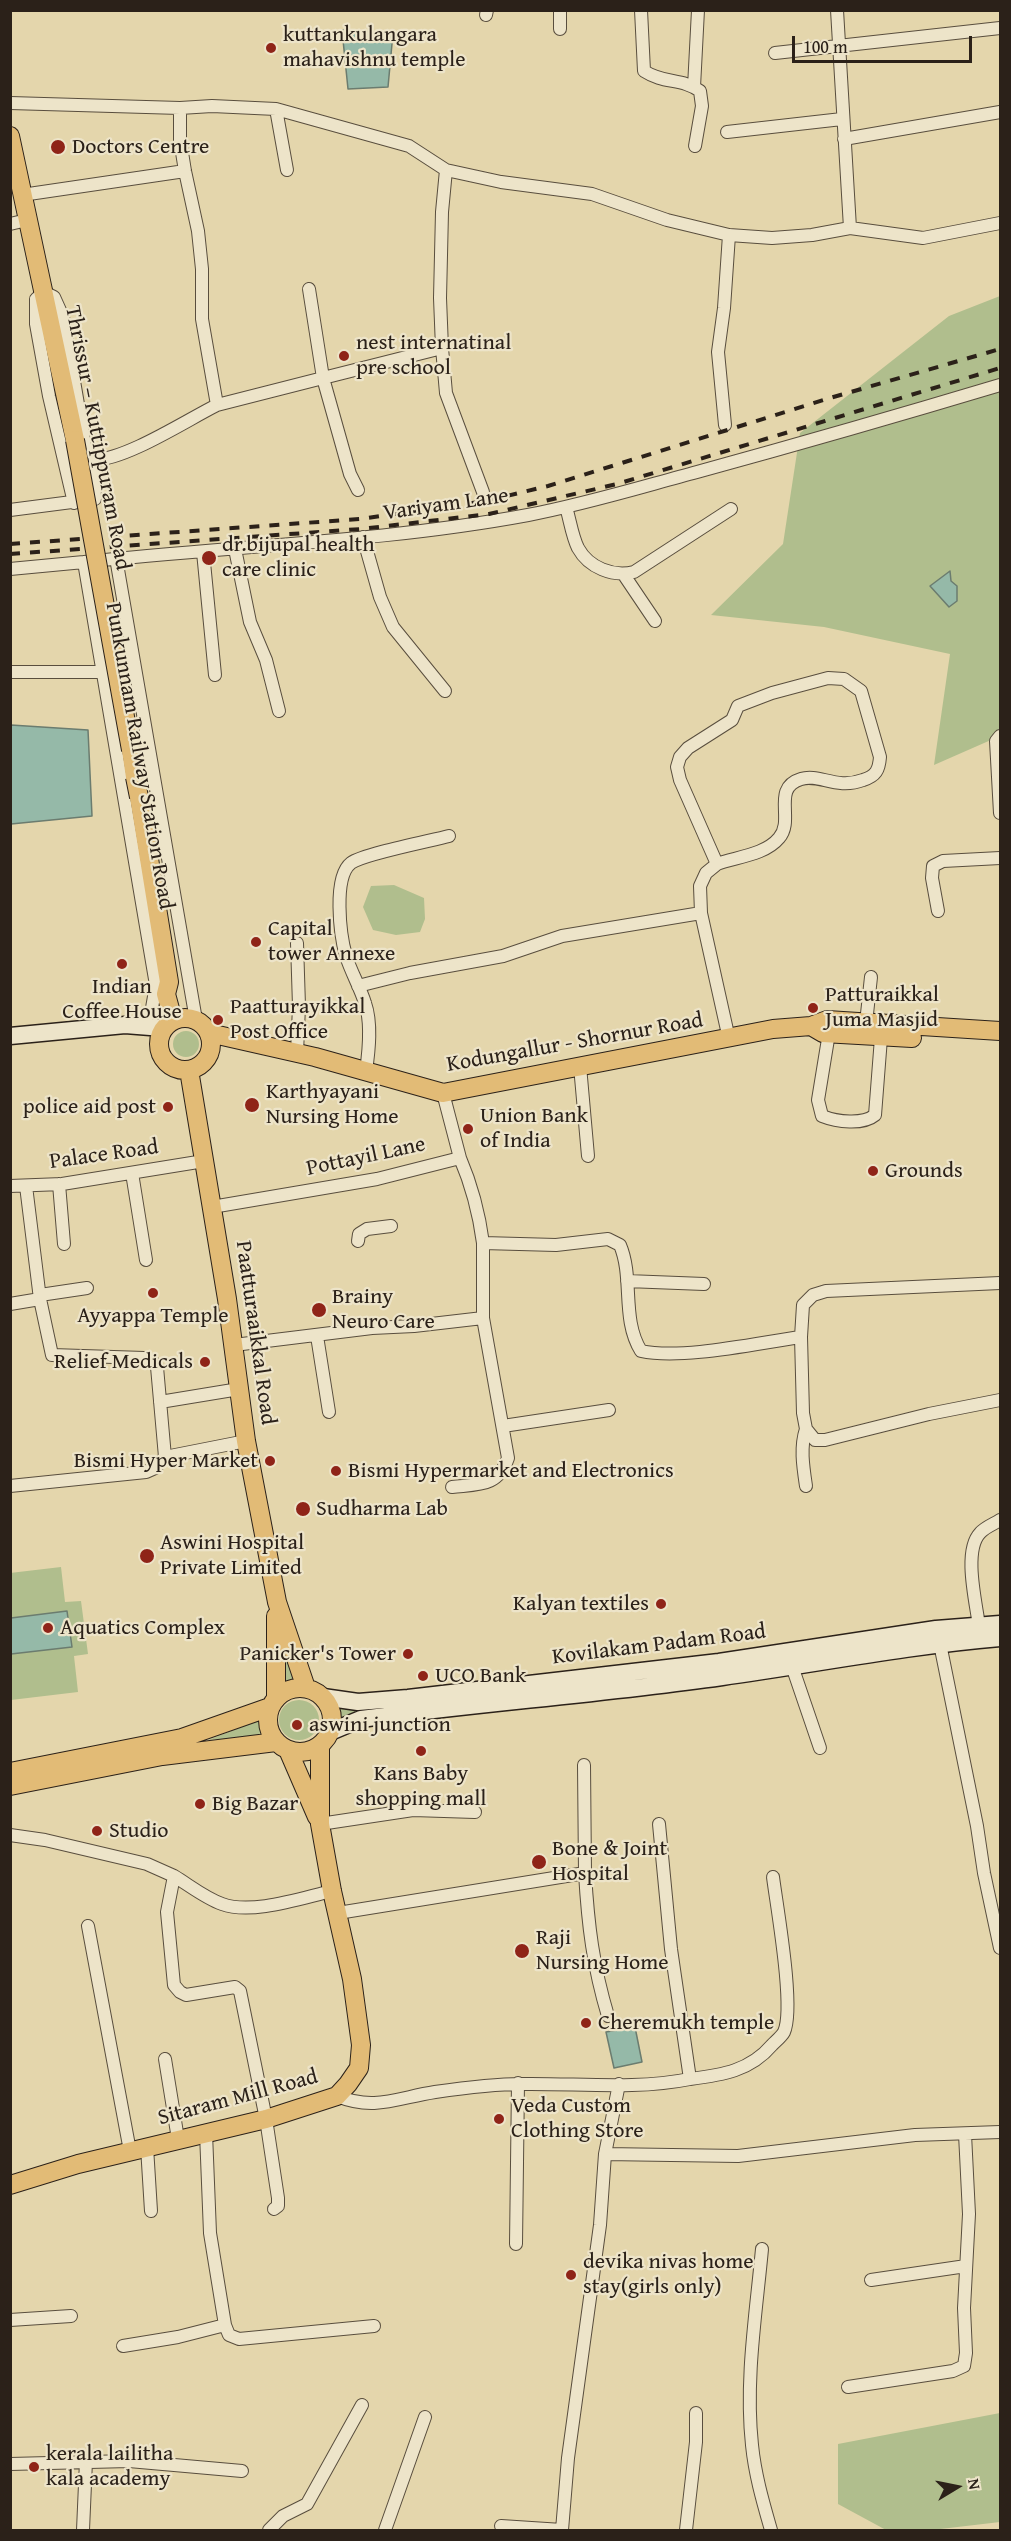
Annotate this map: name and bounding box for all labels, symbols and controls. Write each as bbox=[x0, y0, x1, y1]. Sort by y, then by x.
place label: kuttankulangara mahavishnu temple bbox=[283, 22, 466, 74]
scale bar bbox=[795, 24, 975, 62]
text: 100 m bbox=[803, 33, 848, 60]
marker: kuttankulangara mahavishnu temple bbox=[264, 41, 278, 55]
place label: Doctors Centre bbox=[72, 134, 209, 160]
marker: Doctors Centre bbox=[49, 138, 67, 156]
street label: Thrissur – Kuttippuram Road bbox=[58, 304, 136, 572]
place label: nest internatinal pre school bbox=[356, 330, 511, 382]
marker: nest internatinal pre school bbox=[337, 349, 351, 363]
street label: Variyam Lane bbox=[382, 483, 510, 527]
place label: dr.bijupal health care clinic bbox=[222, 532, 375, 584]
marker: dr.bijupal health care clinic bbox=[200, 549, 218, 567]
street label: Punkunnam Railway Station Road bbox=[99, 600, 179, 912]
place label: Capital tower Annexe bbox=[268, 916, 395, 968]
marker: Capital tower Annexe bbox=[249, 935, 263, 949]
marker: Indian Coffee House bbox=[115, 957, 129, 971]
place label: Indian Coffee House bbox=[62, 974, 182, 1026]
place label: Patturaikkal Juma Masjid bbox=[825, 982, 939, 1034]
place label: Paatturayikkal Post Office bbox=[230, 994, 365, 1046]
marker: Patturaikkal Juma Masjid bbox=[806, 1001, 820, 1015]
street label: Kodungallur - Shornur Road bbox=[445, 1007, 705, 1079]
marker: Paatturayikkal Post Office bbox=[211, 1013, 225, 1027]
place label: Karthyayani Nursing Home bbox=[266, 1079, 399, 1130]
place label: police aid post bbox=[23, 1094, 156, 1120]
marker: Karthyayani Nursing Home bbox=[243, 1096, 261, 1114]
marker: police aid post bbox=[161, 1100, 175, 1114]
place label: Union Bank of India bbox=[480, 1103, 588, 1154]
marker: Union Bank of India bbox=[461, 1122, 475, 1136]
street label: Pottayil Lane bbox=[304, 1132, 428, 1182]
street label: Palace Road bbox=[48, 1134, 160, 1176]
place label: Grounds bbox=[885, 1158, 963, 1184]
marker: Grounds bbox=[866, 1164, 880, 1178]
street label: Paatturaaikkal Road bbox=[229, 1239, 281, 1427]
place label: Brainy Neuro Care bbox=[332, 1284, 435, 1336]
marker: Ayyappa Temple bbox=[146, 1286, 160, 1300]
marker: Brainy Neuro Care bbox=[310, 1301, 328, 1319]
place label: Ayyappa Temple bbox=[77, 1303, 229, 1329]
place label: Relief Medicals bbox=[54, 1349, 193, 1375]
marker: Relief Medicals bbox=[198, 1355, 212, 1369]
place label: Bismi Hyper Market bbox=[74, 1448, 258, 1474]
marker: Bismi Hyper Market bbox=[263, 1454, 277, 1468]
place label: Bismi Hypermarket and Electronics bbox=[348, 1458, 674, 1484]
marker: Bismi Hypermarket and Electronics bbox=[329, 1464, 343, 1478]
place label: Sudharma Lab bbox=[316, 1496, 448, 1522]
marker: Sudharma Lab bbox=[294, 1500, 312, 1518]
place label: Aswini Hospital Private Limited bbox=[160, 1530, 304, 1582]
marker: Aswini Hospital Private Limited bbox=[138, 1547, 156, 1565]
place label: Kalyan textiles bbox=[513, 1591, 649, 1617]
marker: Kalyan textiles bbox=[654, 1597, 668, 1611]
place label: Aquatics Complex bbox=[60, 1615, 225, 1641]
street label: Kovilakam Padam Road bbox=[551, 1619, 767, 1671]
marker: Aquatics Complex bbox=[41, 1621, 55, 1635]
place label: Panicker's Tower bbox=[240, 1641, 396, 1667]
marker: Panicker's Tower bbox=[401, 1647, 415, 1661]
place label: UCO Bank bbox=[435, 1663, 526, 1689]
marker: UCO Bank bbox=[416, 1669, 430, 1683]
place label: aswini junction bbox=[309, 1712, 451, 1738]
marker: aswini junction bbox=[290, 1718, 304, 1732]
marker: Kans Baby shopping mall bbox=[414, 1744, 428, 1758]
place label: Kans Baby shopping mall bbox=[355, 1761, 487, 1813]
place label: Big Bazar bbox=[212, 1791, 298, 1817]
marker: Big Bazar bbox=[193, 1797, 207, 1811]
place label: Studio bbox=[109, 1818, 169, 1844]
marker: Studio bbox=[90, 1824, 104, 1838]
place label: Bone & Joint Hospital bbox=[552, 1836, 667, 1888]
marker: Bone & Joint Hospital bbox=[530, 1853, 548, 1871]
place label: Raji Nursing Home bbox=[536, 1925, 669, 1976]
marker: Raji Nursing Home bbox=[513, 1942, 531, 1960]
place label: Cheremukh temple bbox=[598, 2010, 774, 2036]
marker: Cheremukh temple bbox=[579, 2016, 593, 2030]
street label: Sitaram Mill Road bbox=[155, 2064, 321, 2132]
place label: Veda Custom Clothing Store bbox=[511, 2093, 644, 2144]
marker: Veda Custom Clothing Store bbox=[492, 2112, 506, 2126]
place label: devika nivas home stay(girls only) bbox=[583, 2249, 754, 2300]
marker: devika nivas home stay(girls only) bbox=[564, 2268, 578, 2282]
place label: kerala lailitha kala academy bbox=[46, 2441, 173, 2492]
north arrow bbox=[927, 2457, 987, 2517]
marker: kerala lailitha kala academy bbox=[27, 2460, 41, 2474]
text: N bbox=[962, 2477, 987, 2491]

